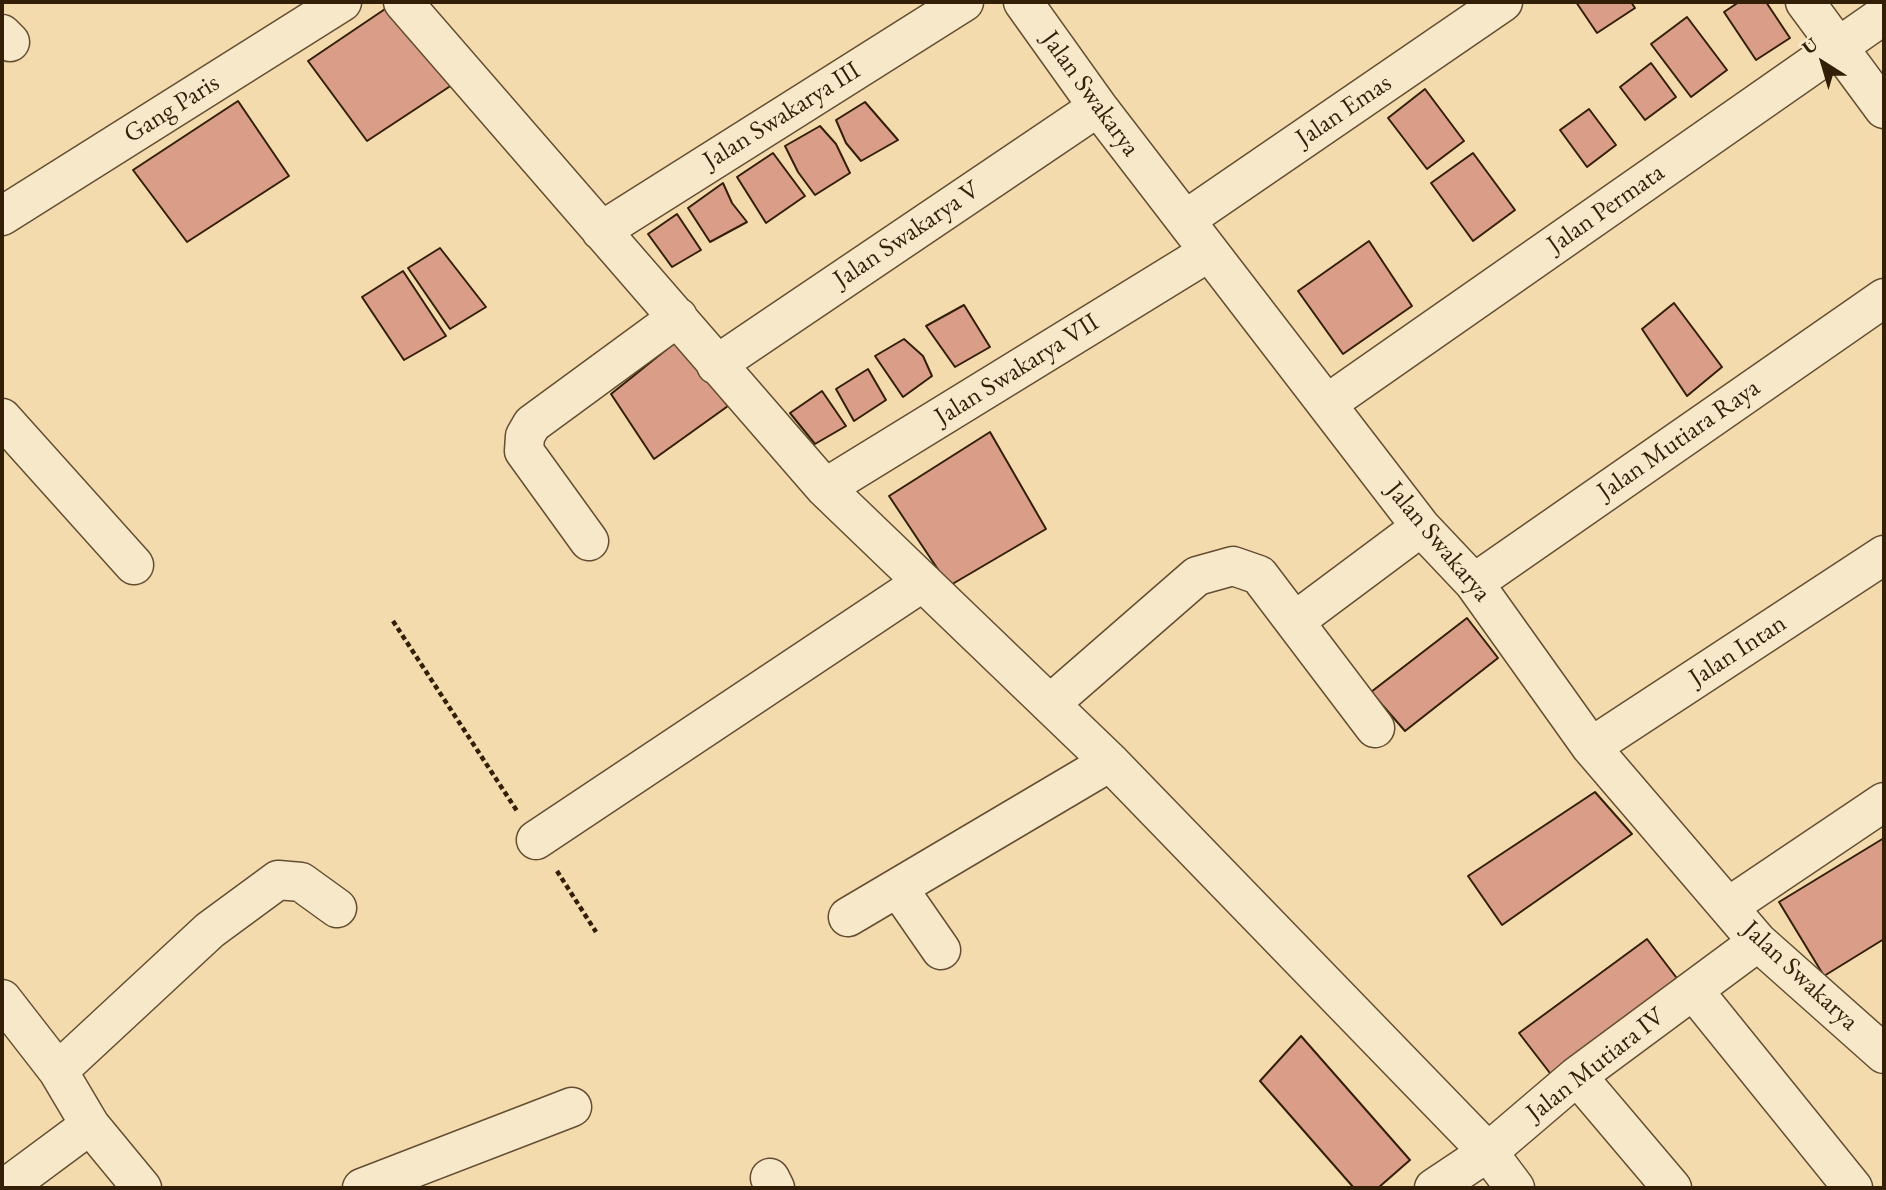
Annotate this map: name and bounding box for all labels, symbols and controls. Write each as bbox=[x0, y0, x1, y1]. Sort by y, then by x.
street label: Jalan Swakarya bbox=[1034, 25, 1146, 163]
north arrow bbox=[1788, 28, 1858, 98]
text: U bbox=[1797, 32, 1823, 60]
street label: Jalan Swakarya III bbox=[698, 55, 866, 177]
street label: Gang Paris bbox=[119, 68, 225, 150]
street label: Jalan Emas bbox=[1290, 68, 1398, 154]
street label: Jalan Permata bbox=[1541, 157, 1671, 261]
street label: Jalan Swakarya V bbox=[828, 175, 986, 295]
street label: Jalan Swakarya VII bbox=[929, 307, 1105, 433]
street label: Jalan Mutiara Raya bbox=[1592, 372, 1766, 508]
street label: Jalan Swakarya bbox=[1379, 476, 1497, 608]
street label: Jalan Intan bbox=[1684, 608, 1792, 694]
street label: Jalan Swakarya bbox=[1736, 914, 1864, 1038]
street label: Jalan Mutiara IV bbox=[1520, 1001, 1672, 1129]

